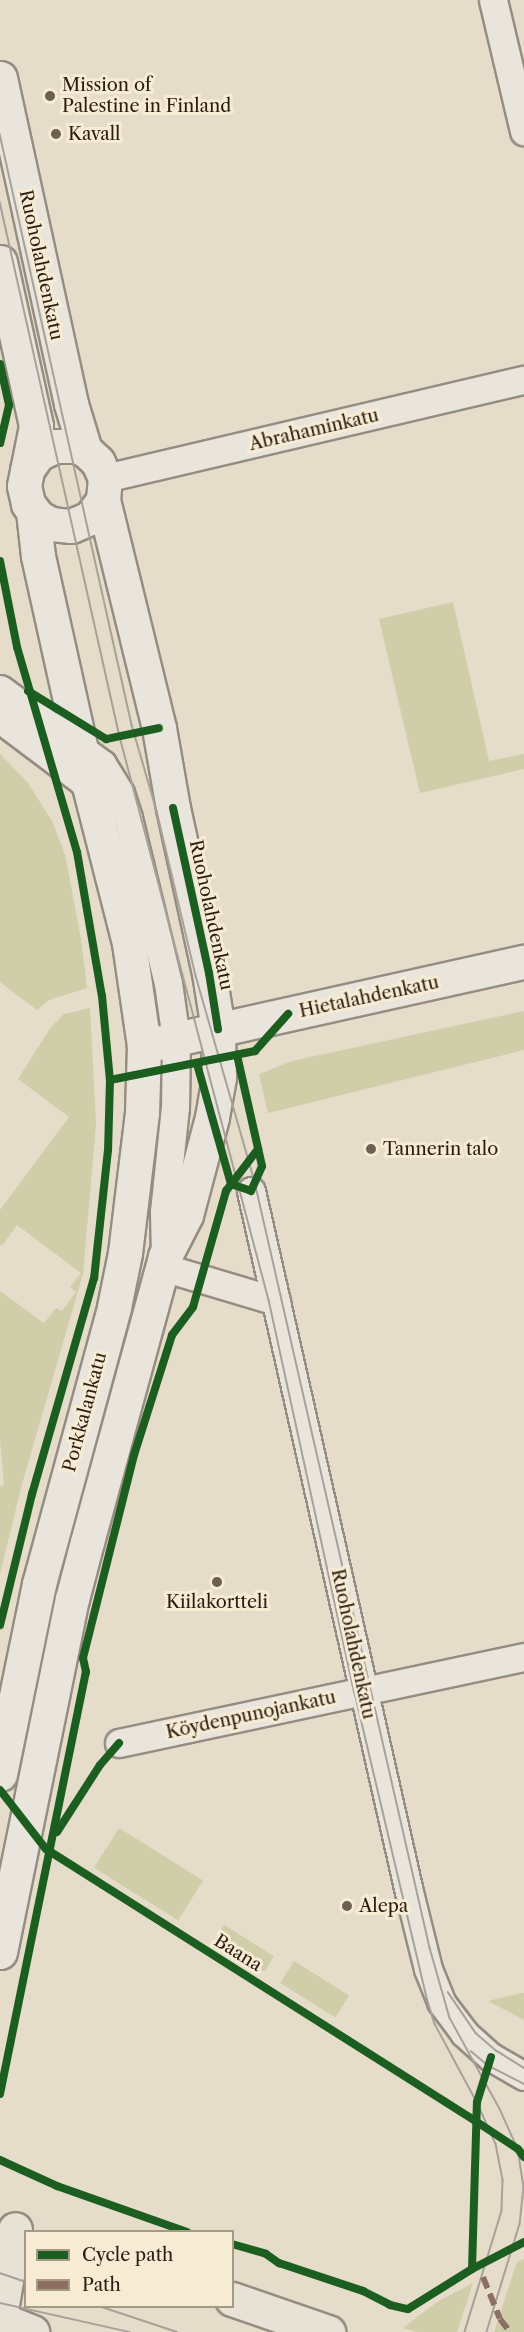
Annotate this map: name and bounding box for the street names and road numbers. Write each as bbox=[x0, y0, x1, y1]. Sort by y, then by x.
street label: Ruoholahdenkatu bbox=[15, 188, 67, 342]
street label: Abrahaminkatu bbox=[247, 405, 381, 455]
street label: Ruoholahdenkatu bbox=[185, 838, 237, 992]
street label: Hietalahdenkatu bbox=[297, 972, 441, 1022]
street label: Porkkalankatu bbox=[59, 1350, 111, 1474]
street label: Ruoholahdenkatu bbox=[327, 1567, 379, 1721]
street label: Köydenpunojankatu bbox=[164, 1686, 338, 1744]
street label: Baana bbox=[210, 1930, 266, 1976]

